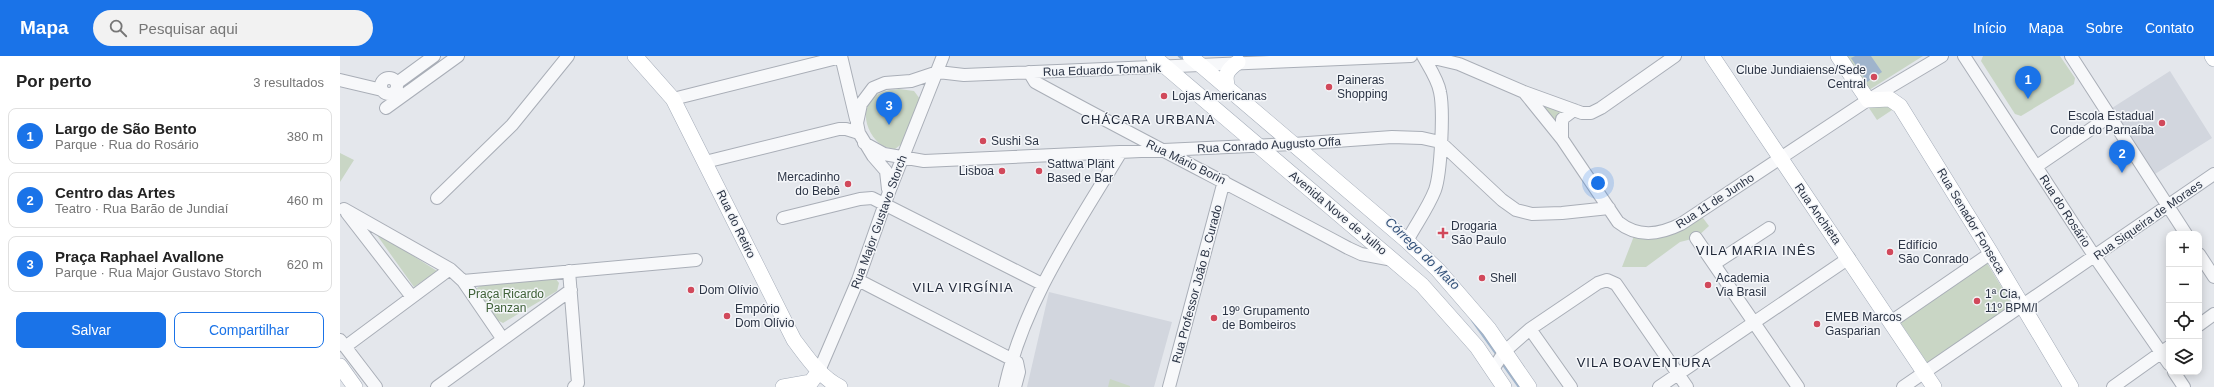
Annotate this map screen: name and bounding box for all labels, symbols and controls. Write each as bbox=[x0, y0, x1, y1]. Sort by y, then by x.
search box bbox=[93, 10, 373, 46]
text: Mapa bbox=[20, 17, 69, 38]
icon: search bbox=[107, 17, 129, 39]
text: Pesquisar aqui bbox=[139, 20, 238, 37]
text: Início bbox=[1973, 20, 2007, 36]
text: Mapa bbox=[2029, 20, 2064, 36]
text: Sobre bbox=[2086, 20, 2123, 36]
text: Contato bbox=[2145, 20, 2194, 36]
street label: Rua Eduardo Tomanik bbox=[1043, 61, 1162, 79]
place label: Clube Jundiaiense/Sede Central bbox=[1736, 63, 1866, 91]
pin: 1 bbox=[2015, 66, 2041, 99]
text: Por perto bbox=[16, 72, 92, 91]
marker: Clube Jundiaiense/Sede Central bbox=[1869, 72, 1879, 82]
place label: Paineras Shopping bbox=[1337, 73, 1388, 101]
text: 3 resultados bbox=[253, 75, 324, 90]
marker: Paineras Shopping bbox=[1324, 82, 1334, 92]
place label: Lojas Americanas bbox=[1172, 89, 1267, 103]
marker: Lojas Americanas bbox=[1159, 91, 1169, 101]
pin: 3 bbox=[876, 92, 902, 125]
place label: Escola Estadual Conde do Parnaíba bbox=[2050, 109, 2154, 137]
district label: CHÁCARA URBANA bbox=[1081, 112, 1215, 127]
marker: Escola Estadual Conde do Parnaíba bbox=[2157, 118, 2167, 128]
text: Largo de São Bento bbox=[55, 120, 197, 137]
text: 1 bbox=[26, 129, 34, 144]
text: 380 m bbox=[287, 129, 323, 144]
place label: Sushi Sa bbox=[991, 134, 1039, 148]
street label: Rua Conrado Augusto Offa bbox=[1197, 134, 1342, 156]
marker: Sushi Sa bbox=[978, 136, 988, 146]
text: Parque · Rua do Rosário bbox=[55, 137, 199, 152]
street label: Rua Mário Borin bbox=[1144, 137, 1228, 187]
pin: 2 bbox=[2109, 140, 2135, 173]
street label: Rua Major Gustavo Storch bbox=[848, 153, 910, 291]
place label: Sattwa Plant Based e Bar bbox=[1047, 157, 1115, 185]
place label: Lisboa bbox=[959, 164, 994, 178]
marker: Lisboa bbox=[997, 166, 1007, 176]
marker: Sattwa Plant Based e Bar bbox=[1034, 166, 1044, 176]
street label: Rua Senador Fonseca bbox=[1934, 166, 2008, 276]
street label: Avenida Nove de Julho bbox=[1286, 168, 1390, 258]
place label: Mercadinho do Bebê bbox=[777, 170, 840, 198]
street label: Rua 11 de Junho bbox=[1673, 170, 1757, 232]
street label: Rua do Rosário bbox=[2036, 172, 2094, 250]
your location bbox=[1588, 173, 1608, 193]
street label: Rua Siqueira de Moraes bbox=[2091, 177, 2205, 263]
marker: Mercadinho do Bebê bbox=[843, 179, 853, 189]
street label: Rua Anchieta bbox=[1792, 181, 1844, 248]
text: Centro das Artes bbox=[55, 184, 175, 201]
street label: Rua do Retiro bbox=[713, 188, 759, 261]
text: 2 bbox=[26, 193, 34, 208]
text: 460 m bbox=[287, 193, 323, 208]
text: Teatro · Rua Barão de Jundiaí bbox=[55, 201, 228, 216]
street label: Rua Professor João B. Curado bbox=[1169, 203, 1225, 365]
water label: Córrego do Mato bbox=[1382, 214, 1463, 293]
place label: Drogaria São Paulo bbox=[1451, 219, 1507, 247]
marker: Drogaria São Paulo bbox=[1438, 228, 1448, 238]
map controls bbox=[2166, 231, 2202, 375]
button: + bbox=[2166, 231, 2202, 267]
place label: Edifício São Conrado bbox=[1898, 238, 1969, 266]
district label: VILA MARIA INÊS bbox=[1696, 243, 1816, 258]
marker: Edifício São Conrado bbox=[1885, 247, 1895, 257]
text: Praça Raphael Avallone bbox=[55, 248, 224, 265]
text: 3 bbox=[26, 257, 34, 272]
text: 620 m bbox=[287, 257, 323, 272]
text: Parque · Rua Major Gustavo Storch bbox=[55, 265, 262, 280]
button: − bbox=[2166, 267, 2202, 303]
place label: Shell bbox=[1490, 271, 1517, 285]
place label: Academia Via Brasil bbox=[1716, 271, 1770, 299]
marker: Shell bbox=[1477, 273, 1487, 283]
district label: VILA VIRGÍNIA bbox=[912, 280, 1014, 295]
marker: Academia Via Brasil bbox=[1703, 280, 1713, 290]
place label: Dom Olívio bbox=[699, 283, 759, 297]
marker: Dom Olívio bbox=[686, 285, 696, 295]
park label: Praça Ricardo Panzan bbox=[468, 287, 544, 315]
place label: 1ª Cia, 11º BPM/I bbox=[1985, 287, 2038, 315]
marker: 1ª Cia, 11º BPM/I bbox=[1972, 296, 1982, 306]
place label: Empório Dom Olívio bbox=[735, 302, 795, 330]
button: locate bbox=[2166, 303, 2202, 339]
place label: 19º Grupamento de Bombeiros bbox=[1222, 304, 1310, 332]
place label: EMEB Marcos Gasparian bbox=[1825, 310, 1902, 338]
marker: Empório Dom Olívio bbox=[722, 311, 732, 321]
button: Salvar bbox=[16, 312, 166, 348]
button: Compartilhar bbox=[174, 312, 324, 348]
marker: 19º Grupamento de Bombeiros bbox=[1209, 313, 1219, 323]
marker: EMEB Marcos Gasparian bbox=[1812, 319, 1822, 329]
button: layers bbox=[2166, 339, 2202, 375]
district label: VILA BOAVENTURA bbox=[1577, 355, 1711, 370]

